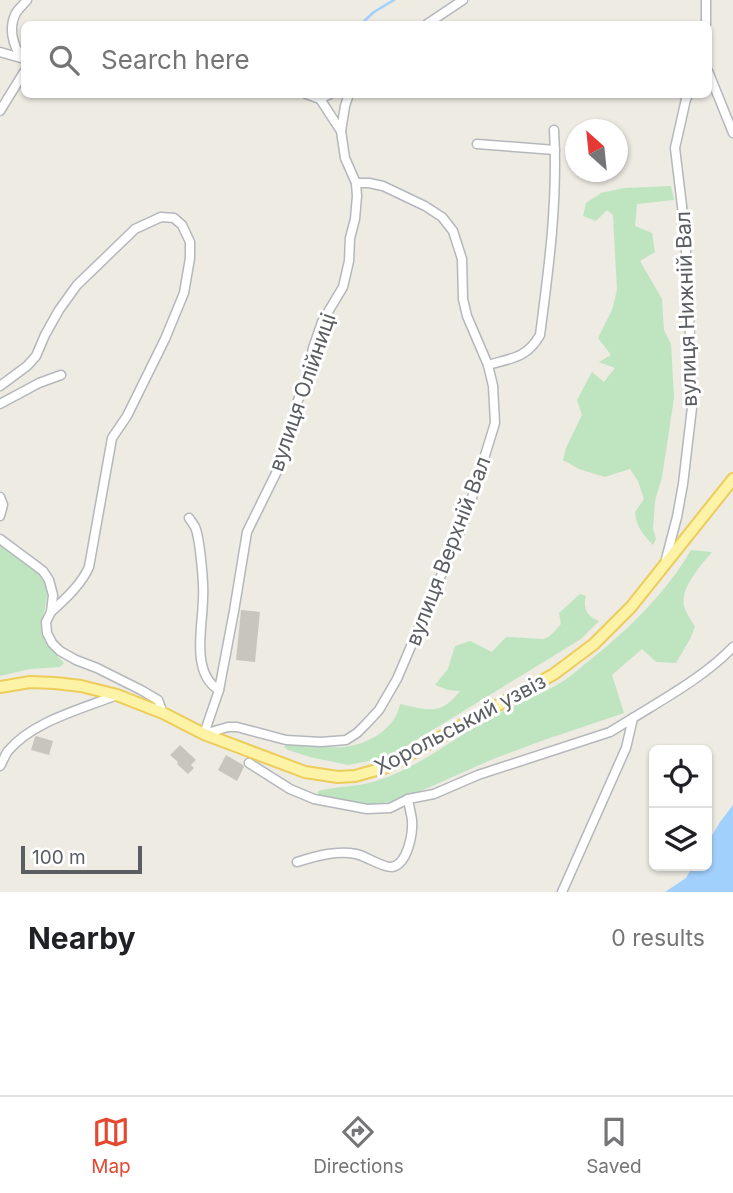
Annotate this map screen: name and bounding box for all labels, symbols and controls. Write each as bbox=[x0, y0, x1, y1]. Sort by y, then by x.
search box bbox=[21, 21, 712, 98]
icon: search bbox=[45, 41, 83, 79]
text: Search here bbox=[101, 44, 250, 75]
north arrow bbox=[565, 119, 628, 182]
street label: вулиця Нижній Вал bbox=[670, 211, 702, 407]
street label: вулиця Олійниці bbox=[263, 310, 341, 474]
street label: вулиця Верхній Вал bbox=[400, 453, 496, 649]
street label: Хорольський узвіз bbox=[370, 668, 550, 780]
map controls bbox=[649, 745, 712, 871]
button: locate bbox=[649, 745, 712, 808]
button: layers bbox=[649, 808, 712, 871]
scale bar bbox=[21, 843, 142, 875]
text: 100 m bbox=[32, 846, 86, 869]
text: Nearby bbox=[28, 920, 136, 956]
text: 0 results bbox=[611, 924, 705, 952]
tab: Map bbox=[91, 1113, 131, 1178]
tab: Directions bbox=[313, 1113, 404, 1178]
tab: Saved bbox=[586, 1113, 642, 1178]

